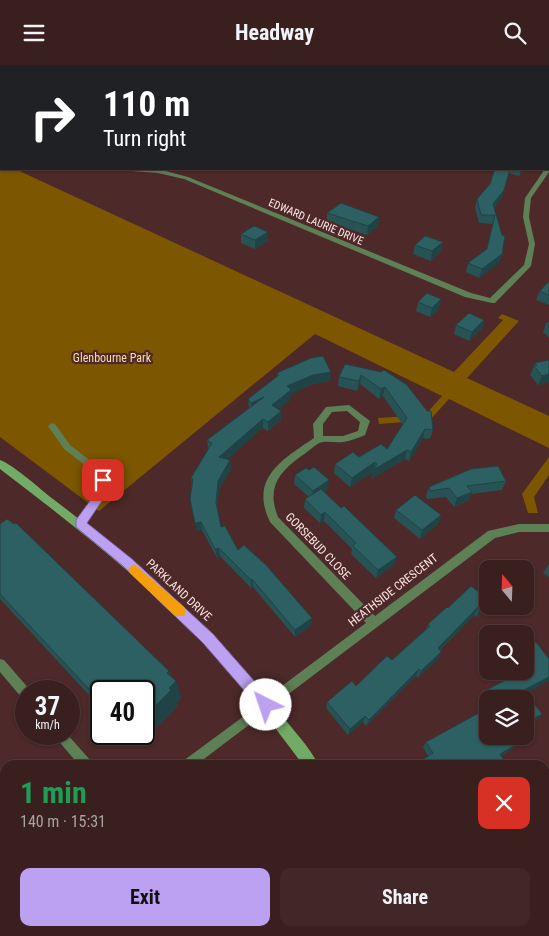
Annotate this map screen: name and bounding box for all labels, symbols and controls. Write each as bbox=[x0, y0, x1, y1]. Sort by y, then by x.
icon: menu bbox=[20, 19, 48, 47]
icon: search bbox=[501, 19, 529, 47]
text: Headway bbox=[235, 20, 314, 45]
text: 110 m bbox=[103, 84, 190, 125]
icon: right bbox=[20, 85, 85, 150]
text: Turn right bbox=[103, 126, 186, 151]
street label: EDWARD LAURIE DRIVE bbox=[267, 196, 366, 248]
park label: Glenbourne Park bbox=[73, 351, 152, 365]
pin bbox=[82, 459, 124, 501]
icon: arrive bbox=[89, 466, 117, 494]
street label: GORSEBUD CLOSE bbox=[283, 510, 353, 582]
street label: HEATHSIDE CRESCENT bbox=[345, 551, 441, 629]
street label: PARKLAND DRIVE bbox=[143, 556, 215, 624]
north arrow bbox=[479, 560, 534, 615]
map controls bbox=[479, 560, 534, 745]
button: search bbox=[479, 625, 534, 680]
position arrow bbox=[239, 678, 291, 730]
speed limit sign: 40 bbox=[90, 680, 155, 745]
button: layers bbox=[479, 690, 534, 745]
text: 37 bbox=[35, 692, 60, 721]
text: km/h bbox=[35, 718, 60, 732]
text: 1 min bbox=[20, 775, 87, 810]
button: close bbox=[478, 777, 530, 829]
text: 140 m · 15:31 bbox=[20, 812, 106, 831]
button: Exit bbox=[20, 868, 270, 926]
button: Share bbox=[280, 868, 530, 926]

